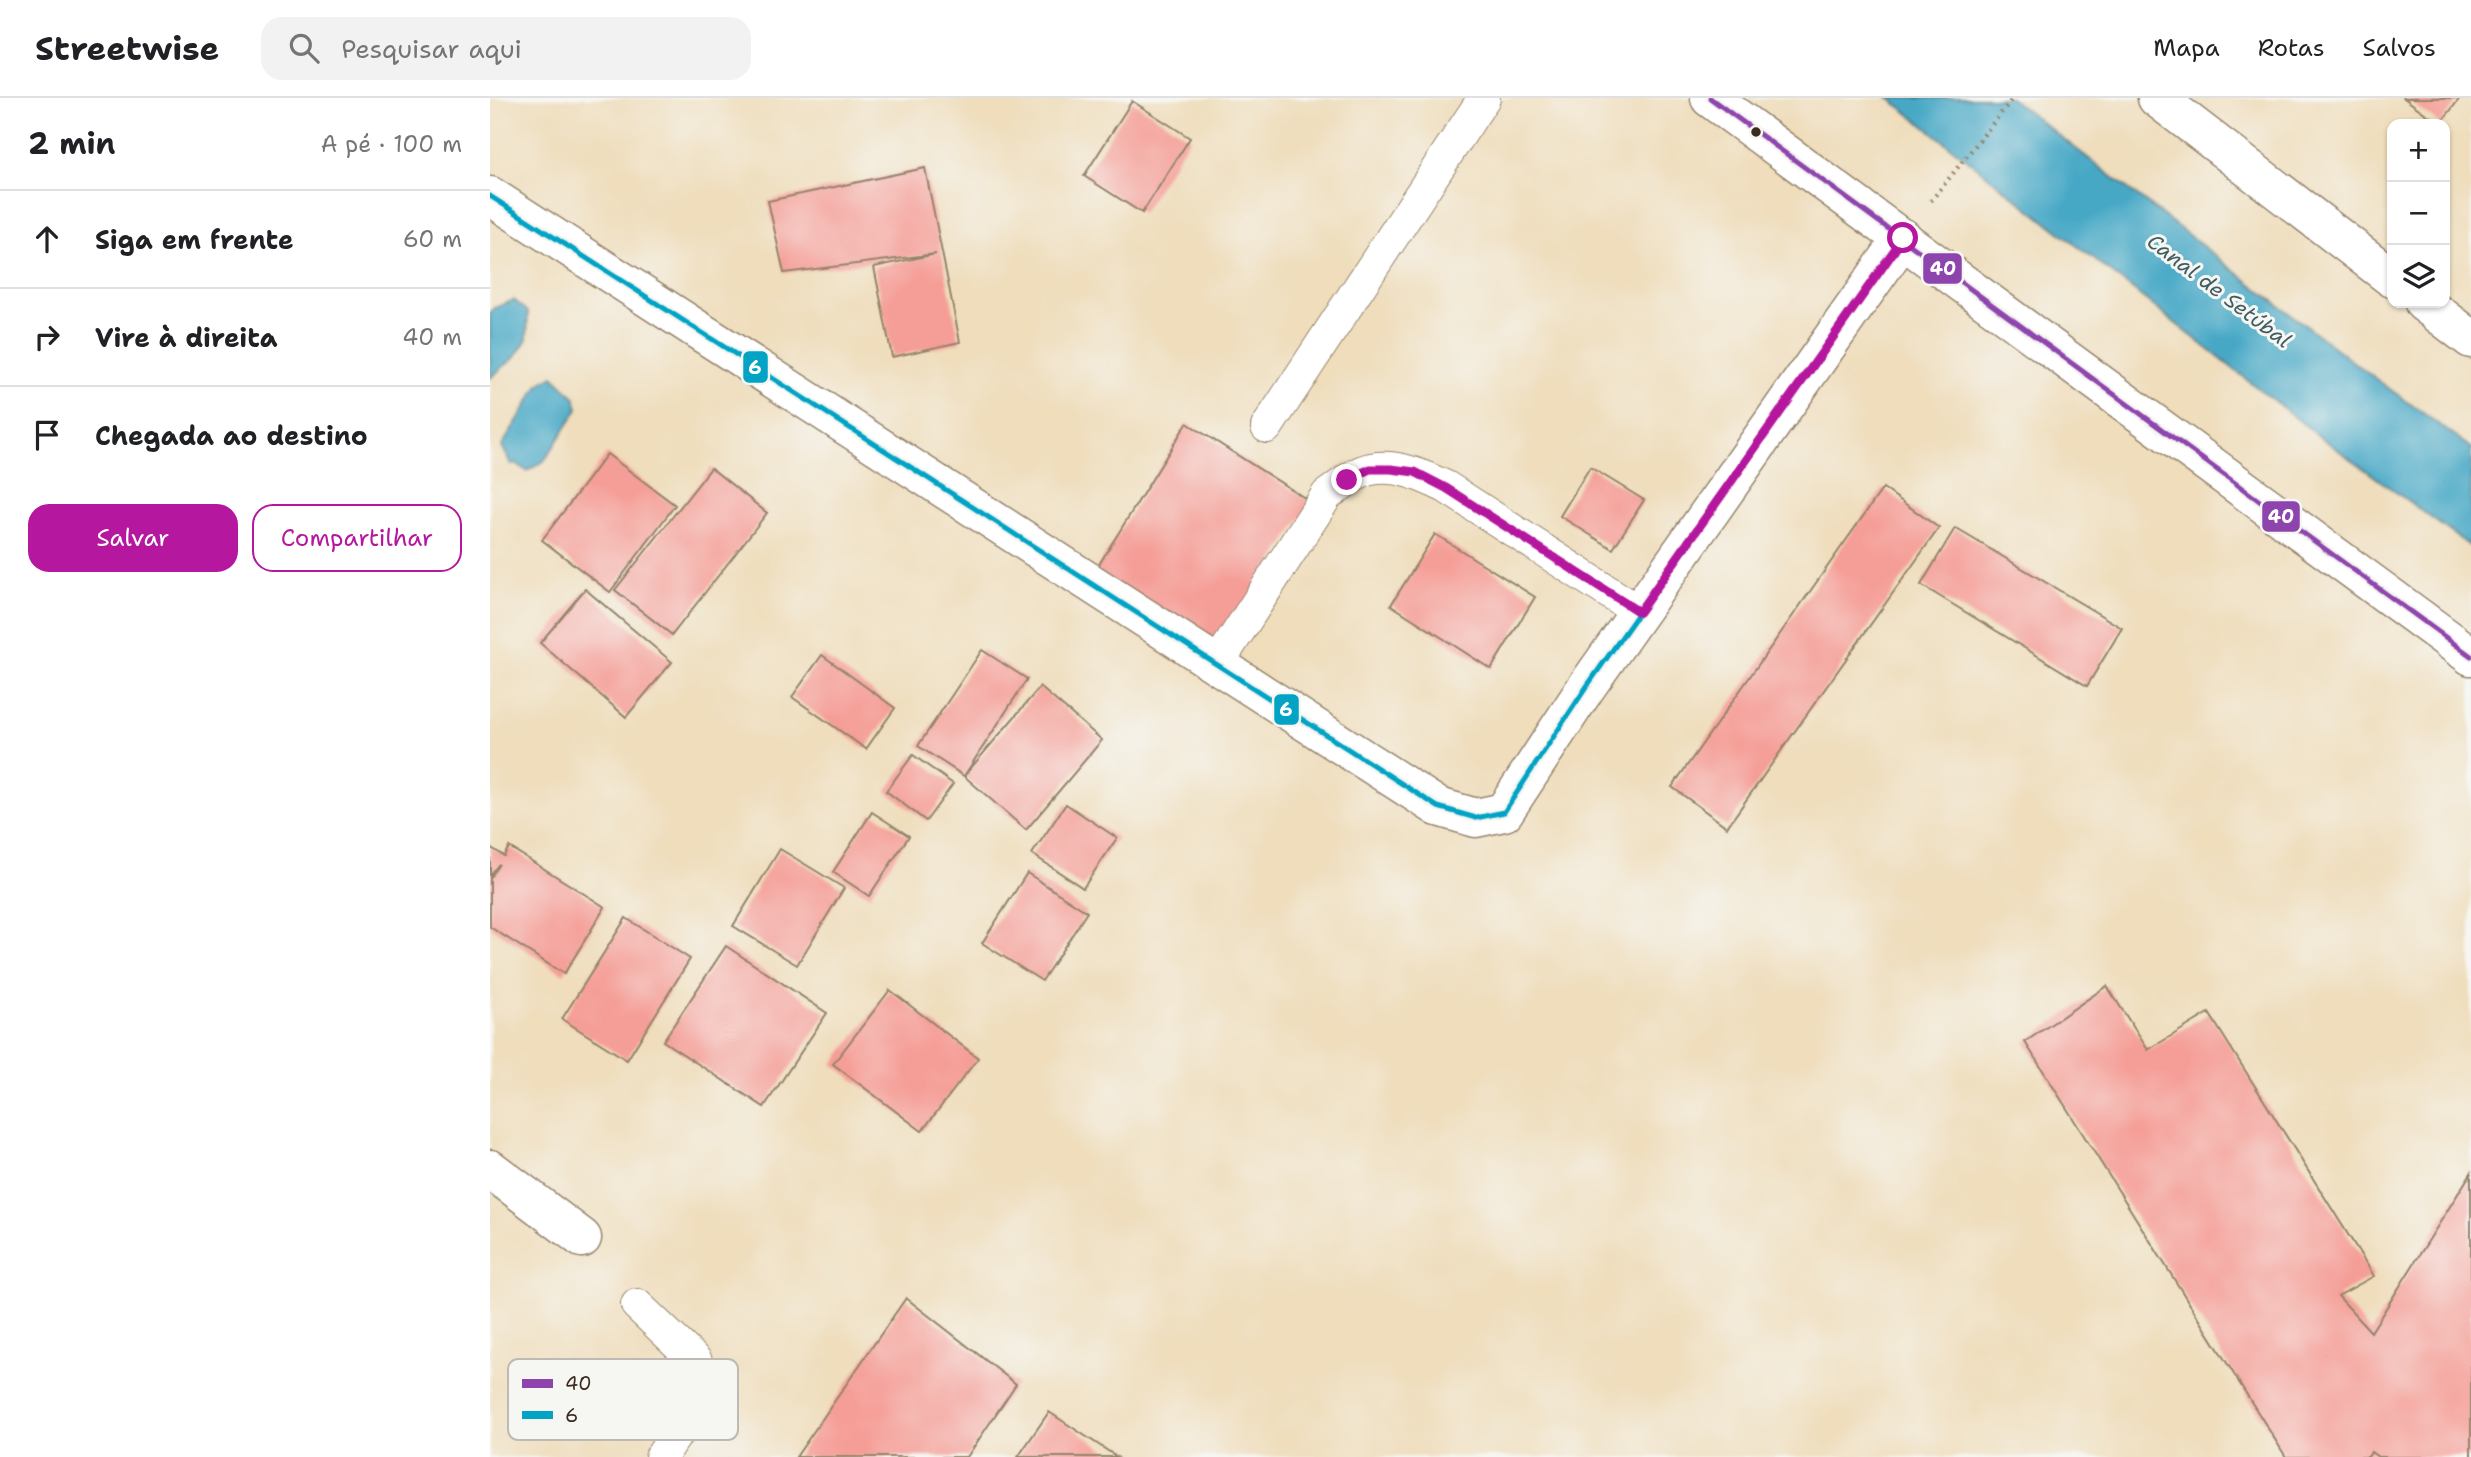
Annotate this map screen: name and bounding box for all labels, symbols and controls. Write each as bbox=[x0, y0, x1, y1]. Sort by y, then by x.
search box bbox=[261, 17, 751, 80]
text: Streetwise bbox=[35, 26, 219, 71]
icon: search bbox=[285, 29, 323, 67]
text: Pesquisar aqui bbox=[341, 31, 522, 66]
text: Mapa bbox=[2153, 32, 2220, 64]
text: Rotas bbox=[2258, 32, 2325, 64]
text: Salvos bbox=[2363, 32, 2436, 64]
map controls bbox=[2387, 119, 2450, 308]
button: + bbox=[2387, 119, 2450, 182]
text: 2 min bbox=[28, 123, 115, 164]
unlabelled marker bbox=[1749, 125, 1763, 139]
text: A pé · 100 m bbox=[321, 129, 462, 159]
button: − bbox=[2387, 182, 2450, 245]
icon: ahead bbox=[28, 220, 66, 258]
text: Siga em frente bbox=[95, 222, 294, 257]
route start bbox=[1887, 222, 1918, 253]
text: 60 m bbox=[403, 224, 462, 254]
water label: Canal de Setúbal bbox=[2141, 228, 2297, 354]
button: layers bbox=[2387, 245, 2450, 308]
line badge: 40 bbox=[1922, 252, 1963, 285]
text: 40 bbox=[1930, 256, 1956, 281]
icon: right bbox=[28, 318, 66, 356]
text: Vire à direita bbox=[95, 320, 277, 355]
text: 40 m bbox=[402, 322, 462, 352]
line badge: 6 bbox=[742, 350, 769, 384]
text: 6 bbox=[748, 355, 762, 380]
icon: arrive bbox=[28, 416, 66, 454]
text: Chegada ao destino bbox=[95, 418, 368, 453]
route end bbox=[1331, 464, 1362, 495]
line badge: 40 bbox=[2261, 500, 2301, 533]
button: Salvar bbox=[28, 504, 238, 572]
button: Compartilhar bbox=[252, 504, 462, 572]
text: 40 bbox=[2268, 504, 2294, 529]
line badge: 6 bbox=[1273, 693, 1300, 726]
text: 6 bbox=[1279, 697, 1293, 722]
legend bbox=[508, 1359, 738, 1440]
text: 40 bbox=[565, 1371, 591, 1396]
text: 6 bbox=[565, 1403, 578, 1428]

